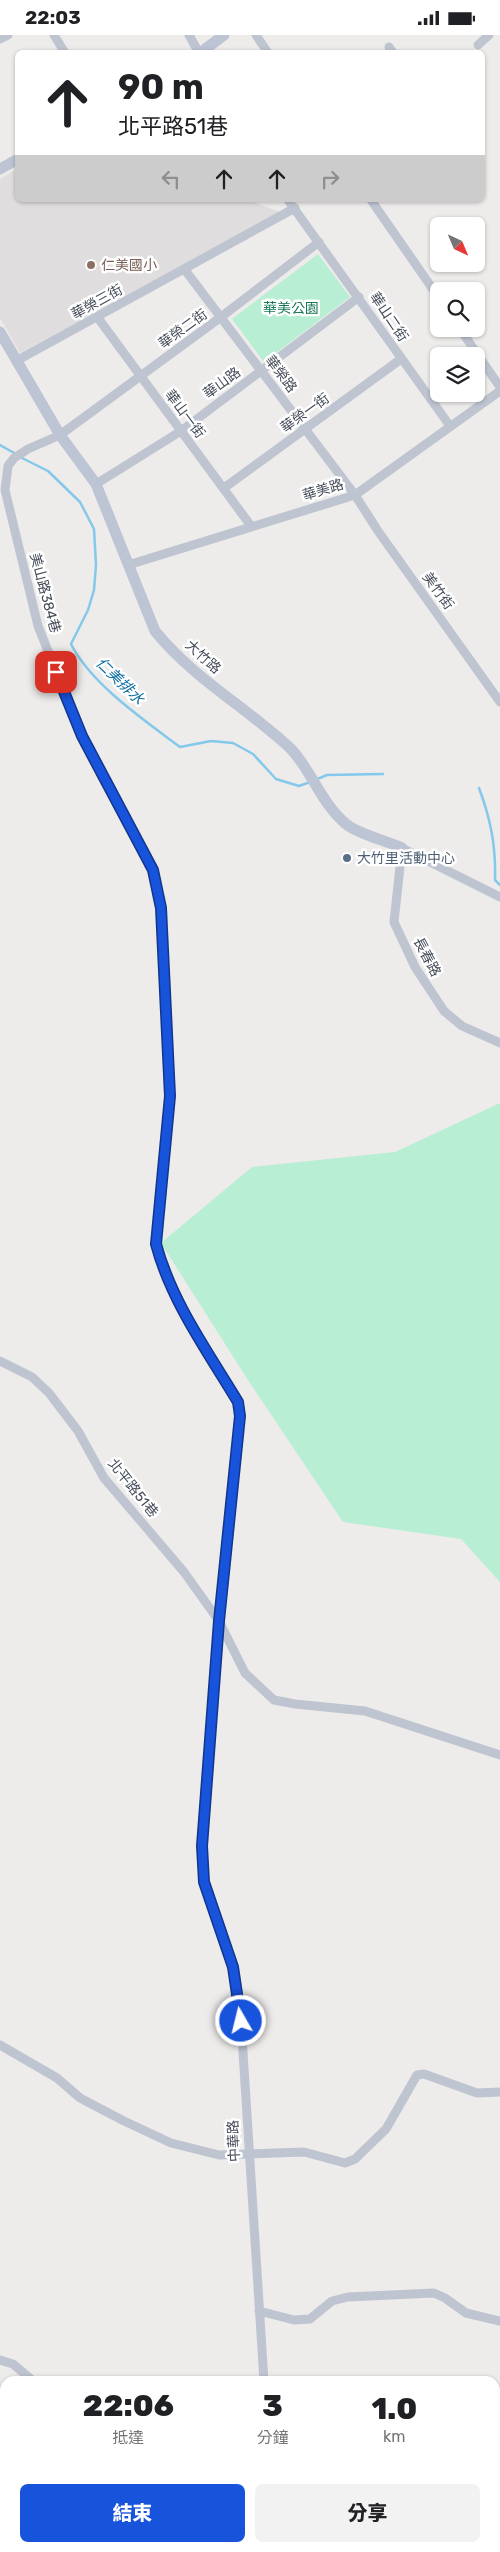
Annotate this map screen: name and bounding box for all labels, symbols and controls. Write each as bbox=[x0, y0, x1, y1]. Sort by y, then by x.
text: 22:03 bbox=[25, 6, 81, 29]
text: 90 m bbox=[118, 66, 204, 108]
icon: ahead bbox=[35, 70, 100, 135]
text: 北平路51巷 bbox=[118, 113, 228, 140]
icon: left bbox=[157, 165, 185, 193]
icon: ahead bbox=[210, 165, 238, 193]
icon: ahead bbox=[263, 165, 291, 193]
icon: right bbox=[316, 165, 344, 193]
north arrow bbox=[430, 217, 485, 273]
map controls bbox=[430, 217, 485, 402]
place label: 仁美國小 bbox=[101, 257, 157, 274]
marker: 仁美國小 bbox=[85, 259, 97, 271]
street label: 華榮三街 bbox=[68, 281, 126, 323]
button: search bbox=[430, 282, 485, 337]
street label: 華山二街 bbox=[366, 289, 412, 345]
park label: 華美公園 bbox=[263, 300, 319, 317]
street label: 華榮二街 bbox=[155, 306, 211, 352]
button: layers bbox=[430, 347, 485, 402]
street label: 華榮路 bbox=[262, 352, 300, 396]
street label: 華山路 bbox=[200, 364, 244, 402]
street label: 華山一街 bbox=[161, 387, 209, 441]
street label: 華榮一街 bbox=[277, 390, 333, 436]
street label: 華美路 bbox=[300, 476, 346, 504]
street label: 美山路384巷 bbox=[26, 551, 64, 635]
street label: 美竹街 bbox=[419, 569, 457, 613]
street label: 大竹路 bbox=[182, 637, 224, 677]
pin bbox=[35, 651, 77, 693]
water label: 仁美排水 bbox=[92, 654, 149, 709]
icon: arrive bbox=[42, 658, 70, 686]
place label: 大竹里活動中心 bbox=[357, 850, 455, 867]
marker: 大竹里活動中心 bbox=[341, 852, 353, 864]
street label: 長春路 bbox=[410, 934, 444, 980]
street label: 北平路51巷 bbox=[104, 1455, 162, 1521]
position arrow bbox=[214, 1994, 266, 2046]
street label: 中華路 bbox=[224, 2120, 244, 2162]
text: 22:06 bbox=[83, 2388, 174, 2424]
text: 3 bbox=[262, 2388, 283, 2424]
text: 1.0 bbox=[371, 2391, 417, 2427]
text: km bbox=[383, 2427, 406, 2446]
text: 抵達 bbox=[112, 2428, 144, 2447]
text: 分鐘 bbox=[257, 2428, 289, 2447]
button: 結束 bbox=[20, 2484, 245, 2542]
button: 分享 bbox=[255, 2484, 480, 2542]

